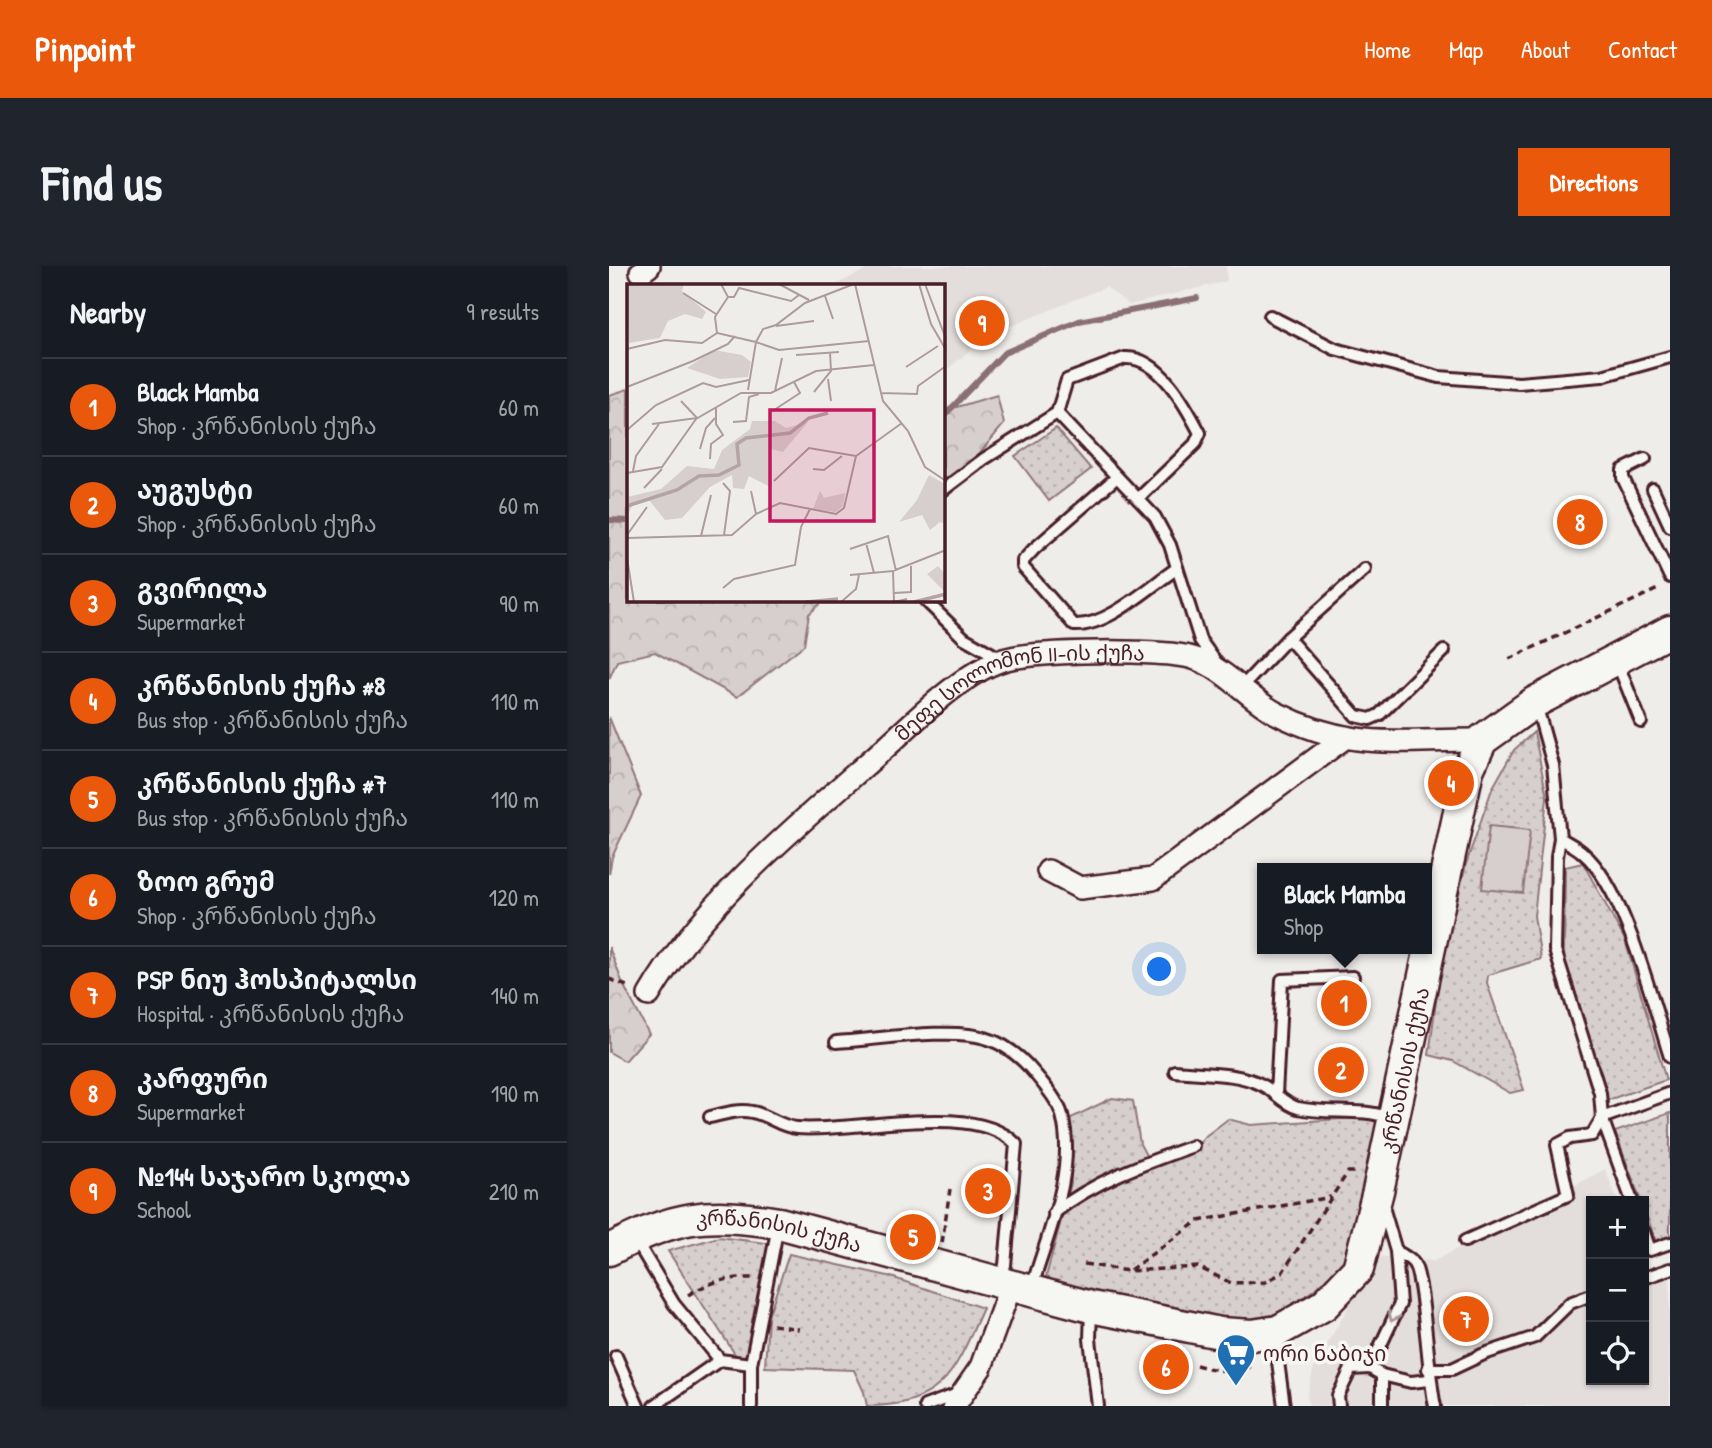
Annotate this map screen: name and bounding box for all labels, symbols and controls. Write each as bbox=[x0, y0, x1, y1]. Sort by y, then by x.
text: Pinpoint bbox=[35, 27, 134, 71]
text: Home bbox=[1364, 33, 1411, 65]
text: Map bbox=[1449, 33, 1483, 65]
text: About bbox=[1521, 33, 1570, 65]
text: Contact bbox=[1608, 33, 1677, 65]
button: Directions bbox=[1518, 148, 1670, 216]
text: Find us bbox=[42, 149, 162, 215]
inset map bbox=[627, 284, 945, 602]
text: Nearby bbox=[70, 292, 146, 332]
text: 9 results bbox=[466, 296, 539, 327]
pin: 9 bbox=[959, 297, 1005, 349]
text: Black Mamba bbox=[137, 374, 258, 409]
text: 1 bbox=[89, 392, 97, 423]
text: 60 m bbox=[499, 392, 539, 423]
text: Shop · კრწანისის ქუჩა bbox=[137, 410, 377, 441]
text: აუგუსტი bbox=[137, 472, 253, 507]
text: 2 bbox=[88, 490, 98, 521]
text: 60 m bbox=[499, 490, 539, 521]
pin: 8 bbox=[1557, 496, 1603, 548]
text: Shop · კრწანისის ქუჩა bbox=[137, 508, 377, 539]
text: გვირილა bbox=[137, 571, 268, 606]
text: 3 bbox=[88, 588, 98, 619]
text: 90 m bbox=[499, 588, 539, 619]
text: Supermarket bbox=[137, 606, 245, 637]
street label: მეფე სოლომონ II-ის ქუჩა bbox=[888, 637, 1145, 747]
text: კრწანისის ქუჩა #8 bbox=[137, 668, 385, 703]
text: 4 bbox=[89, 686, 97, 717]
text: 110 m bbox=[491, 686, 539, 717]
text: Bus stop · კრწანისის ქუჩა bbox=[137, 704, 408, 735]
pin: 4 bbox=[1428, 757, 1474, 809]
text: კრწანისის ქუჩა #7 bbox=[137, 766, 387, 801]
text: 5 bbox=[88, 784, 98, 815]
text: 110 m bbox=[491, 784, 539, 815]
text: Bus stop · კრწანისის ქუჩა bbox=[137, 802, 408, 833]
popup bbox=[1257, 863, 1432, 954]
text: ზოო გრუმ bbox=[137, 864, 275, 899]
text: Black Mamba bbox=[1284, 876, 1405, 911]
text: 6 bbox=[88, 882, 98, 913]
text: 120 m bbox=[489, 882, 539, 913]
text: Shop · კრწანისის ქუჩა bbox=[137, 900, 377, 931]
text: Shop bbox=[1284, 911, 1323, 942]
your location bbox=[1142, 952, 1176, 986]
text: PSP ნიუ ჰოსპიტალსი bbox=[137, 962, 417, 997]
pin: 1 bbox=[1321, 977, 1367, 1029]
text: 7 bbox=[87, 980, 99, 1011]
text: 140 m bbox=[491, 980, 539, 1011]
street label: კრწანისის ქუჩა bbox=[1372, 984, 1436, 1156]
text: Hospital · კრწანისის ქუჩა bbox=[137, 998, 404, 1029]
pin: 2 bbox=[1318, 1044, 1364, 1096]
text: კარფური bbox=[137, 1061, 268, 1096]
text: 8 bbox=[88, 1078, 98, 1109]
text: 190 m bbox=[491, 1078, 539, 1109]
text: Supermarket bbox=[137, 1096, 245, 1127]
text: №144 საჯარო სკოლა bbox=[137, 1159, 411, 1194]
pin: 3 bbox=[965, 1165, 1011, 1217]
text: 9 bbox=[89, 1176, 97, 1207]
text: 210 m bbox=[489, 1176, 539, 1207]
text: School bbox=[137, 1194, 191, 1225]
map controls bbox=[1586, 1196, 1649, 1385]
button: + bbox=[1586, 1196, 1649, 1259]
street label: კრწანისის ქუჩა bbox=[694, 1202, 865, 1259]
pin: 5 bbox=[890, 1211, 936, 1263]
button: − bbox=[1586, 1259, 1649, 1322]
pin: 7 bbox=[1443, 1293, 1489, 1345]
one-way arrow bbox=[1387, 1310, 1401, 1322]
button: locate bbox=[1586, 1322, 1649, 1385]
supermarket icon: ორი ნაბიჯი bbox=[1215, 1332, 1257, 1387]
place label: ორი ნაბიჯი bbox=[1263, 1339, 1386, 1368]
pin: 6 bbox=[1143, 1341, 1189, 1393]

